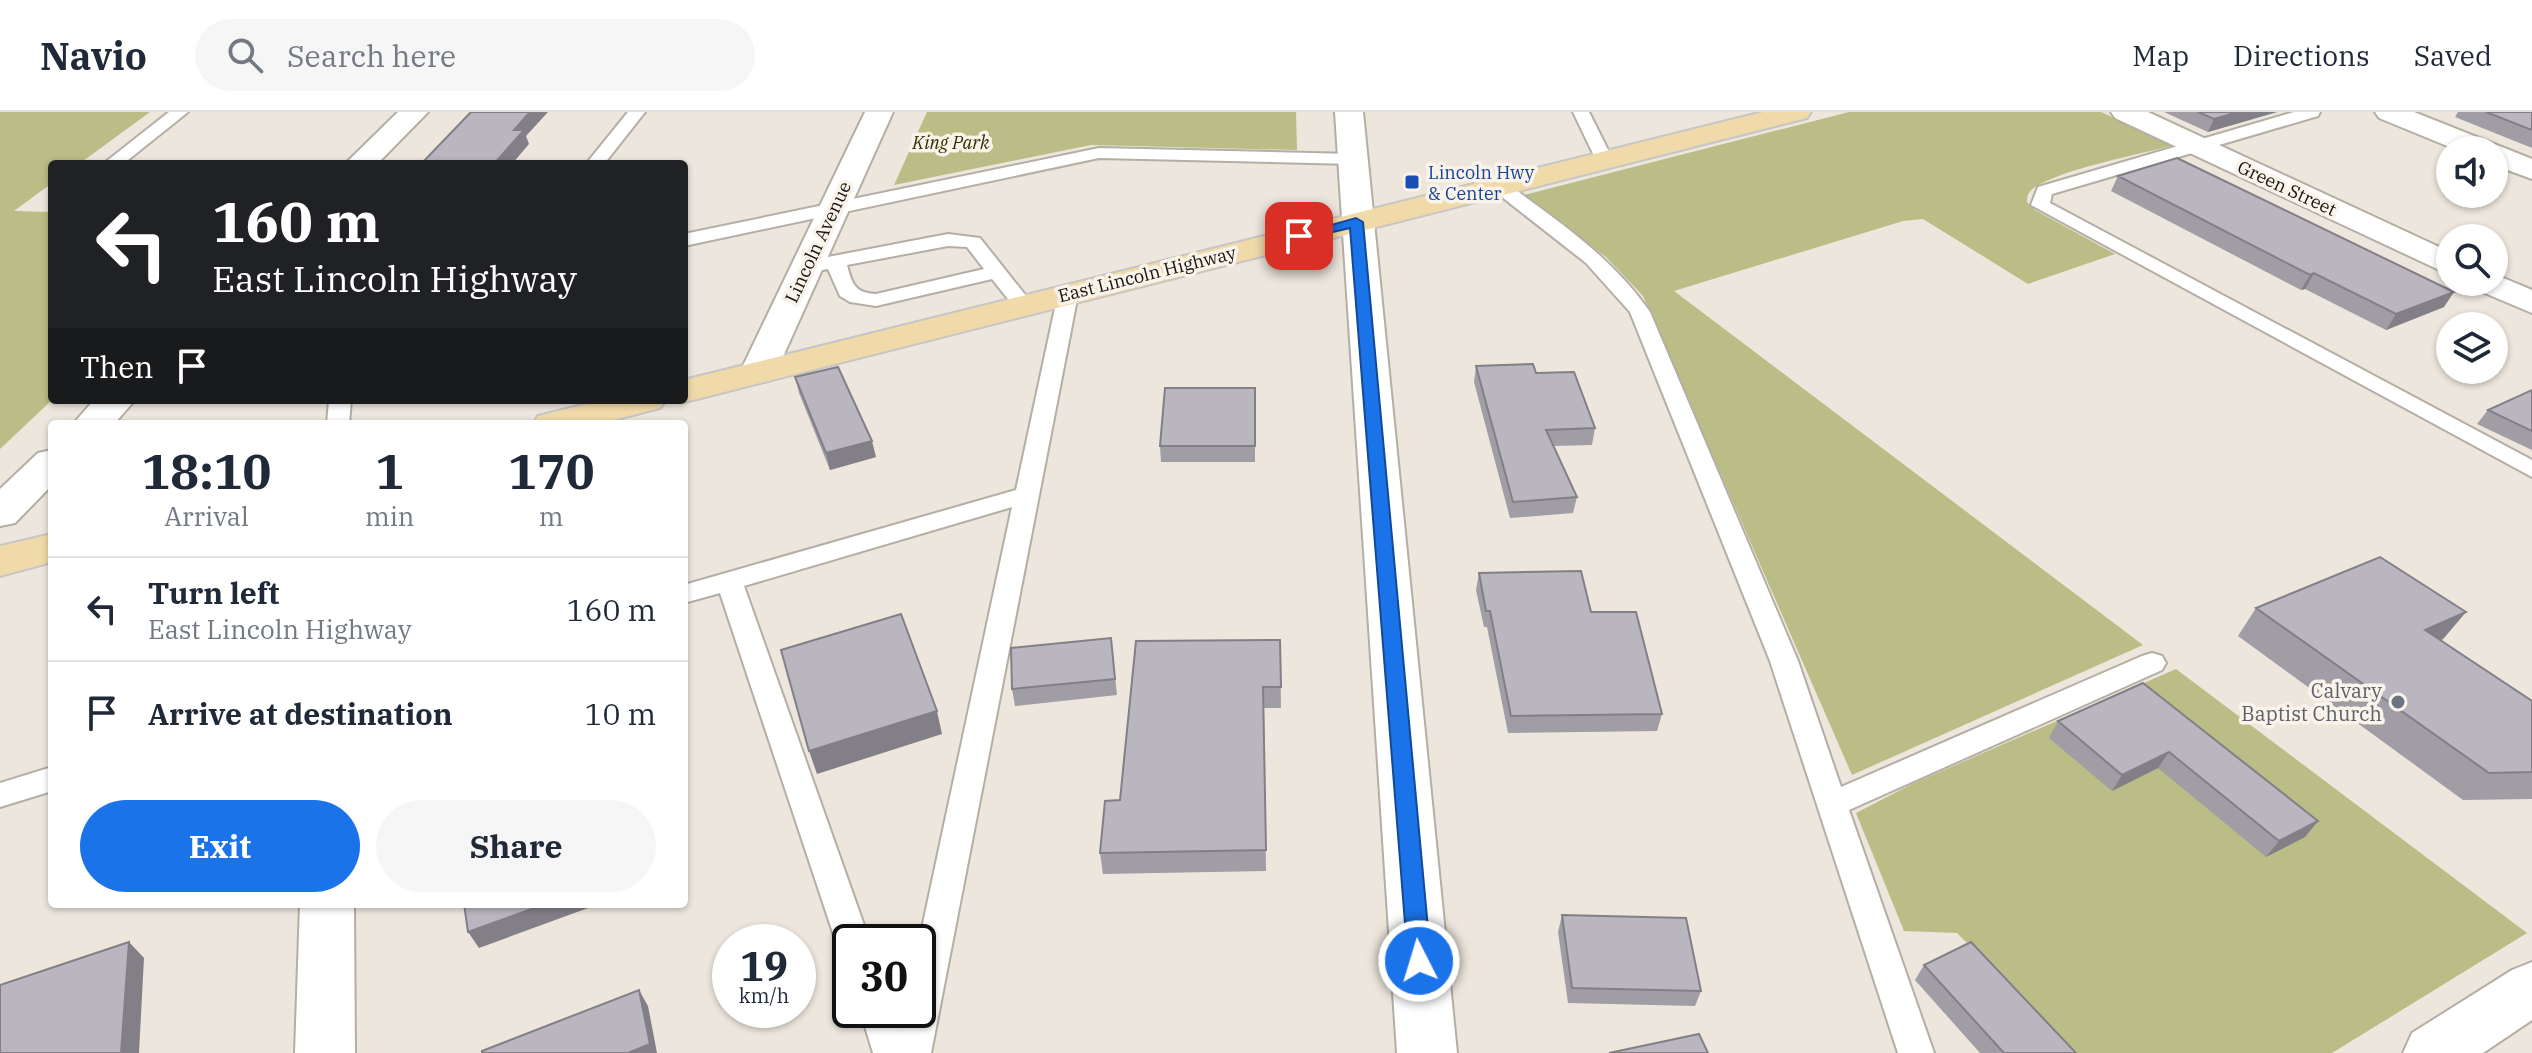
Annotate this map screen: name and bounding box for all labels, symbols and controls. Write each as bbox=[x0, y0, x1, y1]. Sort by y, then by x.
search box bbox=[195, 19, 755, 91]
text: Navio bbox=[40, 31, 147, 80]
icon: search bbox=[223, 33, 267, 77]
text: Search here bbox=[287, 36, 456, 75]
text: Map bbox=[2132, 37, 2189, 74]
text: Directions bbox=[2233, 37, 2370, 74]
text: Saved bbox=[2414, 37, 2492, 74]
park label: King Park bbox=[911, 131, 990, 154]
map controls bbox=[2436, 136, 2508, 384]
button: sound bbox=[2436, 136, 2508, 208]
street label: Green Street bbox=[2234, 155, 2340, 221]
place label: Lincoln Hwy & Center bbox=[1428, 161, 1535, 205]
marker: Lincoln Hwy & Center bbox=[1403, 173, 1421, 191]
street label: Lincoln Avenue bbox=[780, 178, 856, 306]
text: 160 m bbox=[212, 185, 380, 257]
icon: left bbox=[80, 192, 184, 296]
pin bbox=[1265, 202, 1333, 270]
icon: arrive bbox=[1277, 214, 1321, 258]
button: search bbox=[2436, 224, 2508, 296]
street label: East Lincoln Highway bbox=[1056, 241, 1239, 307]
text: East Lincoln Highway bbox=[212, 255, 577, 302]
button: layers bbox=[2436, 312, 2508, 384]
icon: arrive bbox=[170, 344, 214, 388]
text: Then bbox=[80, 347, 154, 386]
text: 18:10 bbox=[142, 440, 271, 502]
text: 1 bbox=[375, 440, 404, 502]
text: 170 bbox=[508, 440, 594, 502]
text: Arrival bbox=[164, 499, 249, 533]
text: min bbox=[365, 499, 414, 533]
text: m bbox=[539, 499, 564, 533]
text: Turn left bbox=[148, 573, 280, 612]
icon: left bbox=[80, 587, 124, 631]
text: 160 m bbox=[566, 590, 656, 629]
text: East Lincoln Highway bbox=[148, 612, 412, 646]
place label: Calvary Baptist Church bbox=[2241, 677, 2382, 727]
icon: arrive bbox=[80, 691, 124, 735]
marker: Calvary Baptist Church bbox=[2389, 693, 2407, 711]
text: Arrive at destination bbox=[148, 694, 453, 733]
text: 10 m bbox=[584, 694, 656, 733]
button: Exit bbox=[80, 800, 360, 892]
button: Share bbox=[376, 800, 656, 892]
position arrow bbox=[1377, 919, 1461, 1003]
speed limit sign: 30 bbox=[832, 924, 936, 1028]
text: 19 bbox=[740, 940, 788, 992]
text: km/h bbox=[739, 982, 789, 1009]

